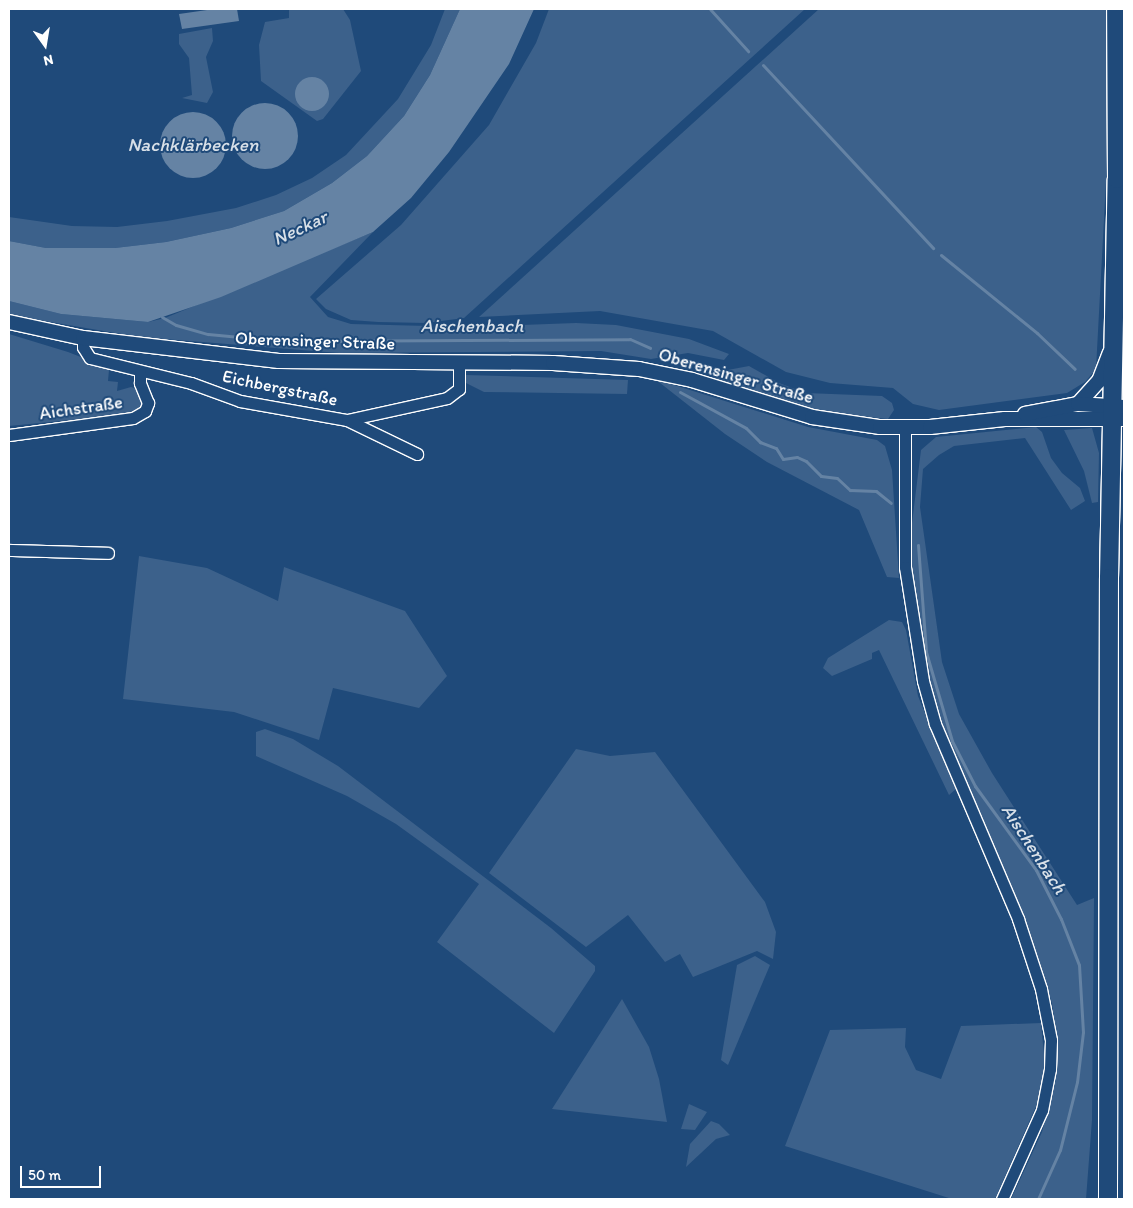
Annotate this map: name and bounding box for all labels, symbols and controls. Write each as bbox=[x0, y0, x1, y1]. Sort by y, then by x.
north arrow bbox=[20, 20, 70, 70]
text: N bbox=[42, 51, 55, 69]
water label: Nachklärbecken bbox=[127, 134, 259, 156]
water label: Neckar bbox=[269, 206, 331, 250]
water label: Aischenbach bbox=[421, 315, 523, 337]
street label: Oberensinger Straße bbox=[234, 327, 396, 355]
street label: Oberensinger Straße bbox=[656, 344, 816, 408]
street label: Eichbergstraße bbox=[221, 365, 339, 411]
street label: Aichstraße bbox=[38, 391, 124, 425]
water label: Aischenbach bbox=[996, 800, 1072, 898]
scale bar bbox=[22, 1156, 104, 1188]
text: 50 m bbox=[28, 1166, 61, 1184]

